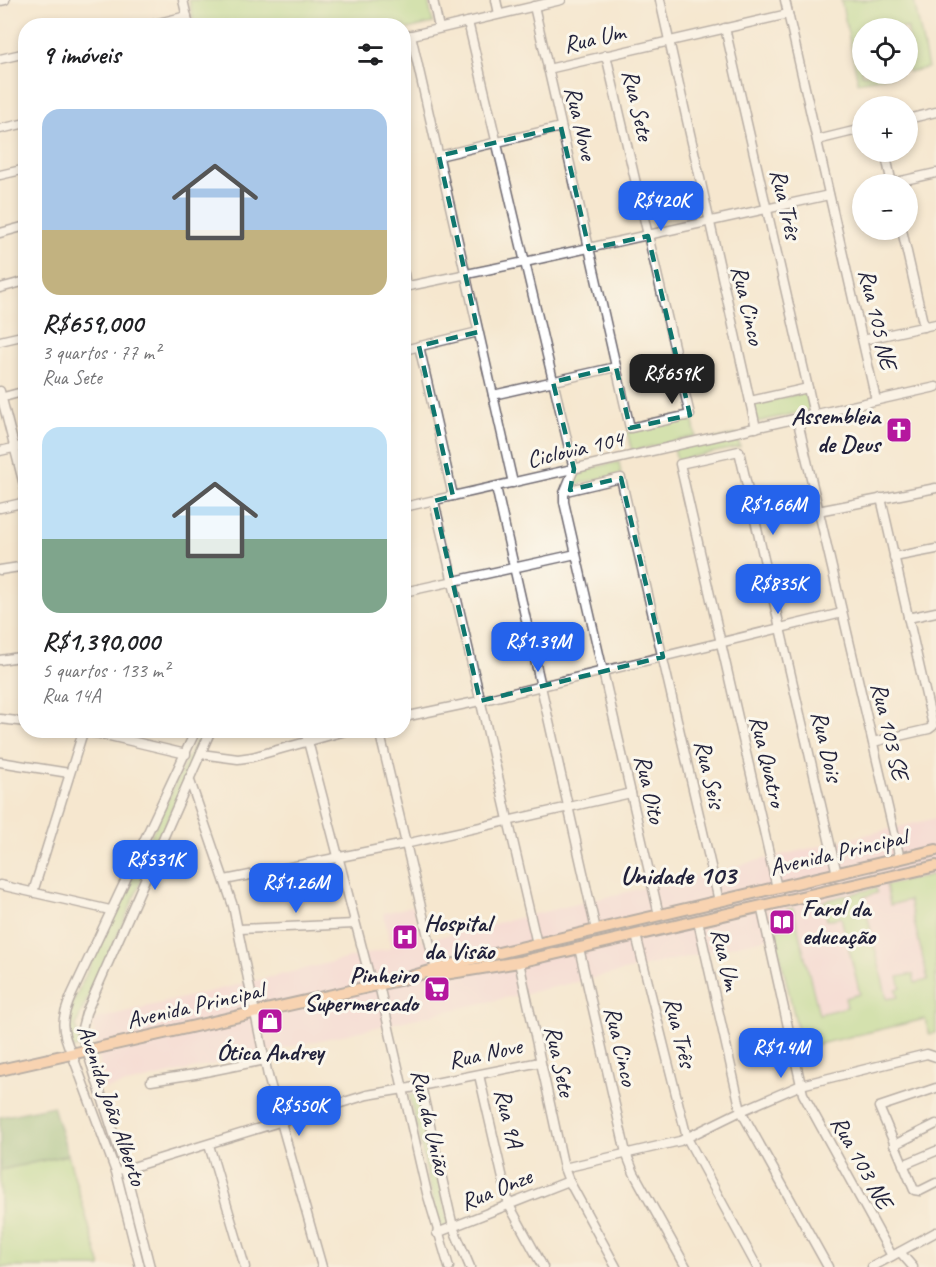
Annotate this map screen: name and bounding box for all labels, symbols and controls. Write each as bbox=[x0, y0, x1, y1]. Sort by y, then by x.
street label: Rua Um bbox=[560, 16, 630, 60]
map controls bbox=[852, 18, 918, 240]
button: locate bbox=[852, 18, 918, 84]
text: 9 imóveis bbox=[42, 38, 120, 71]
icon: filters bbox=[354, 38, 387, 71]
street label: Rua Sete bbox=[615, 67, 661, 145]
street label: Rua Nove bbox=[558, 83, 604, 165]
button: + bbox=[852, 96, 918, 162]
icon: home bbox=[161, 148, 269, 256]
street label: Rua Três bbox=[763, 166, 809, 245]
button: − bbox=[852, 174, 918, 240]
pin: R$420K bbox=[612, 181, 710, 232]
text: R$420K bbox=[632, 188, 690, 213]
street label: Rua Cinco bbox=[724, 263, 772, 349]
street label: Rua 105 NE bbox=[852, 266, 905, 375]
text: R$659,000 bbox=[42, 307, 143, 340]
text: 3 quartos · 77 m² bbox=[42, 340, 160, 365]
pin: R$659K bbox=[623, 354, 721, 405]
text: R$659K bbox=[644, 361, 700, 386]
text: Rua Sete bbox=[42, 365, 102, 390]
place label: Assembleia de Deus bbox=[791, 401, 883, 459]
church icon: Assembleia de Deus bbox=[884, 415, 914, 445]
street label: Ciclovia 104 bbox=[524, 423, 628, 475]
icon: home bbox=[161, 466, 269, 574]
pin: R$1.66M bbox=[718, 485, 828, 536]
text: R$1.66M bbox=[740, 492, 806, 517]
pin: R$835K bbox=[729, 564, 827, 615]
text: R$835K bbox=[750, 571, 806, 596]
pin: R$1.39M bbox=[483, 622, 593, 673]
text: R$1,390,000 bbox=[42, 625, 160, 658]
text: R$1.39M bbox=[505, 629, 571, 654]
text: 5 quartos · 133 m² bbox=[42, 658, 169, 683]
street label: Rua 103 SE bbox=[864, 679, 916, 786]
text: Rua 14A bbox=[42, 683, 100, 708]
street label: Rua Dois bbox=[804, 708, 850, 787]
street label: Rua Quatro bbox=[743, 712, 794, 812]
street label: Rua Seis bbox=[688, 737, 733, 814]
street label: Rua Oito bbox=[628, 752, 673, 828]
street label: Avenida Principal bbox=[767, 821, 913, 882]
pin: R$531K bbox=[106, 840, 204, 891]
text: R$531K bbox=[127, 847, 183, 872]
district label: Unidade 103 bbox=[620, 858, 739, 892]
pin: R$1.26M bbox=[241, 863, 351, 914]
text: R$1.26M bbox=[263, 870, 329, 895]
place label: Farol da educação bbox=[802, 893, 877, 951]
library icon: Farol da educação bbox=[767, 907, 797, 937]
place label: Hospital da Visão bbox=[424, 908, 497, 966]
hospital icon: Hospital da Visão bbox=[390, 922, 420, 952]
street label: Rua Um bbox=[704, 925, 748, 995]
place label: Pinheiro Supermercado bbox=[304, 960, 420, 1018]
street label: Avenida Principal bbox=[124, 974, 270, 1035]
supermarket icon: Pinheiro Supermercado bbox=[422, 974, 452, 1004]
street label: Rua Três bbox=[657, 994, 704, 1073]
street label: Rua Cinco bbox=[597, 1004, 645, 1090]
shop icon: Ótica Andrey bbox=[255, 1006, 285, 1036]
street label: Avenida João Alberto bbox=[71, 1021, 154, 1191]
street label: Rua Sete bbox=[538, 1023, 583, 1101]
pin: R$1.4M bbox=[732, 1028, 830, 1079]
street label: Rua Nove bbox=[446, 1030, 527, 1075]
text: R$1.4M bbox=[753, 1035, 809, 1060]
place label: Ótica Andrey bbox=[217, 1037, 326, 1067]
street label: Rua da União bbox=[404, 1066, 458, 1179]
pin: R$550K bbox=[250, 1086, 348, 1137]
street label: Rua 9A bbox=[488, 1086, 531, 1151]
text: R$550K bbox=[271, 1093, 327, 1118]
street label: Rua 103 NE bbox=[824, 1110, 901, 1217]
street label: Rua Onze bbox=[456, 1160, 538, 1217]

